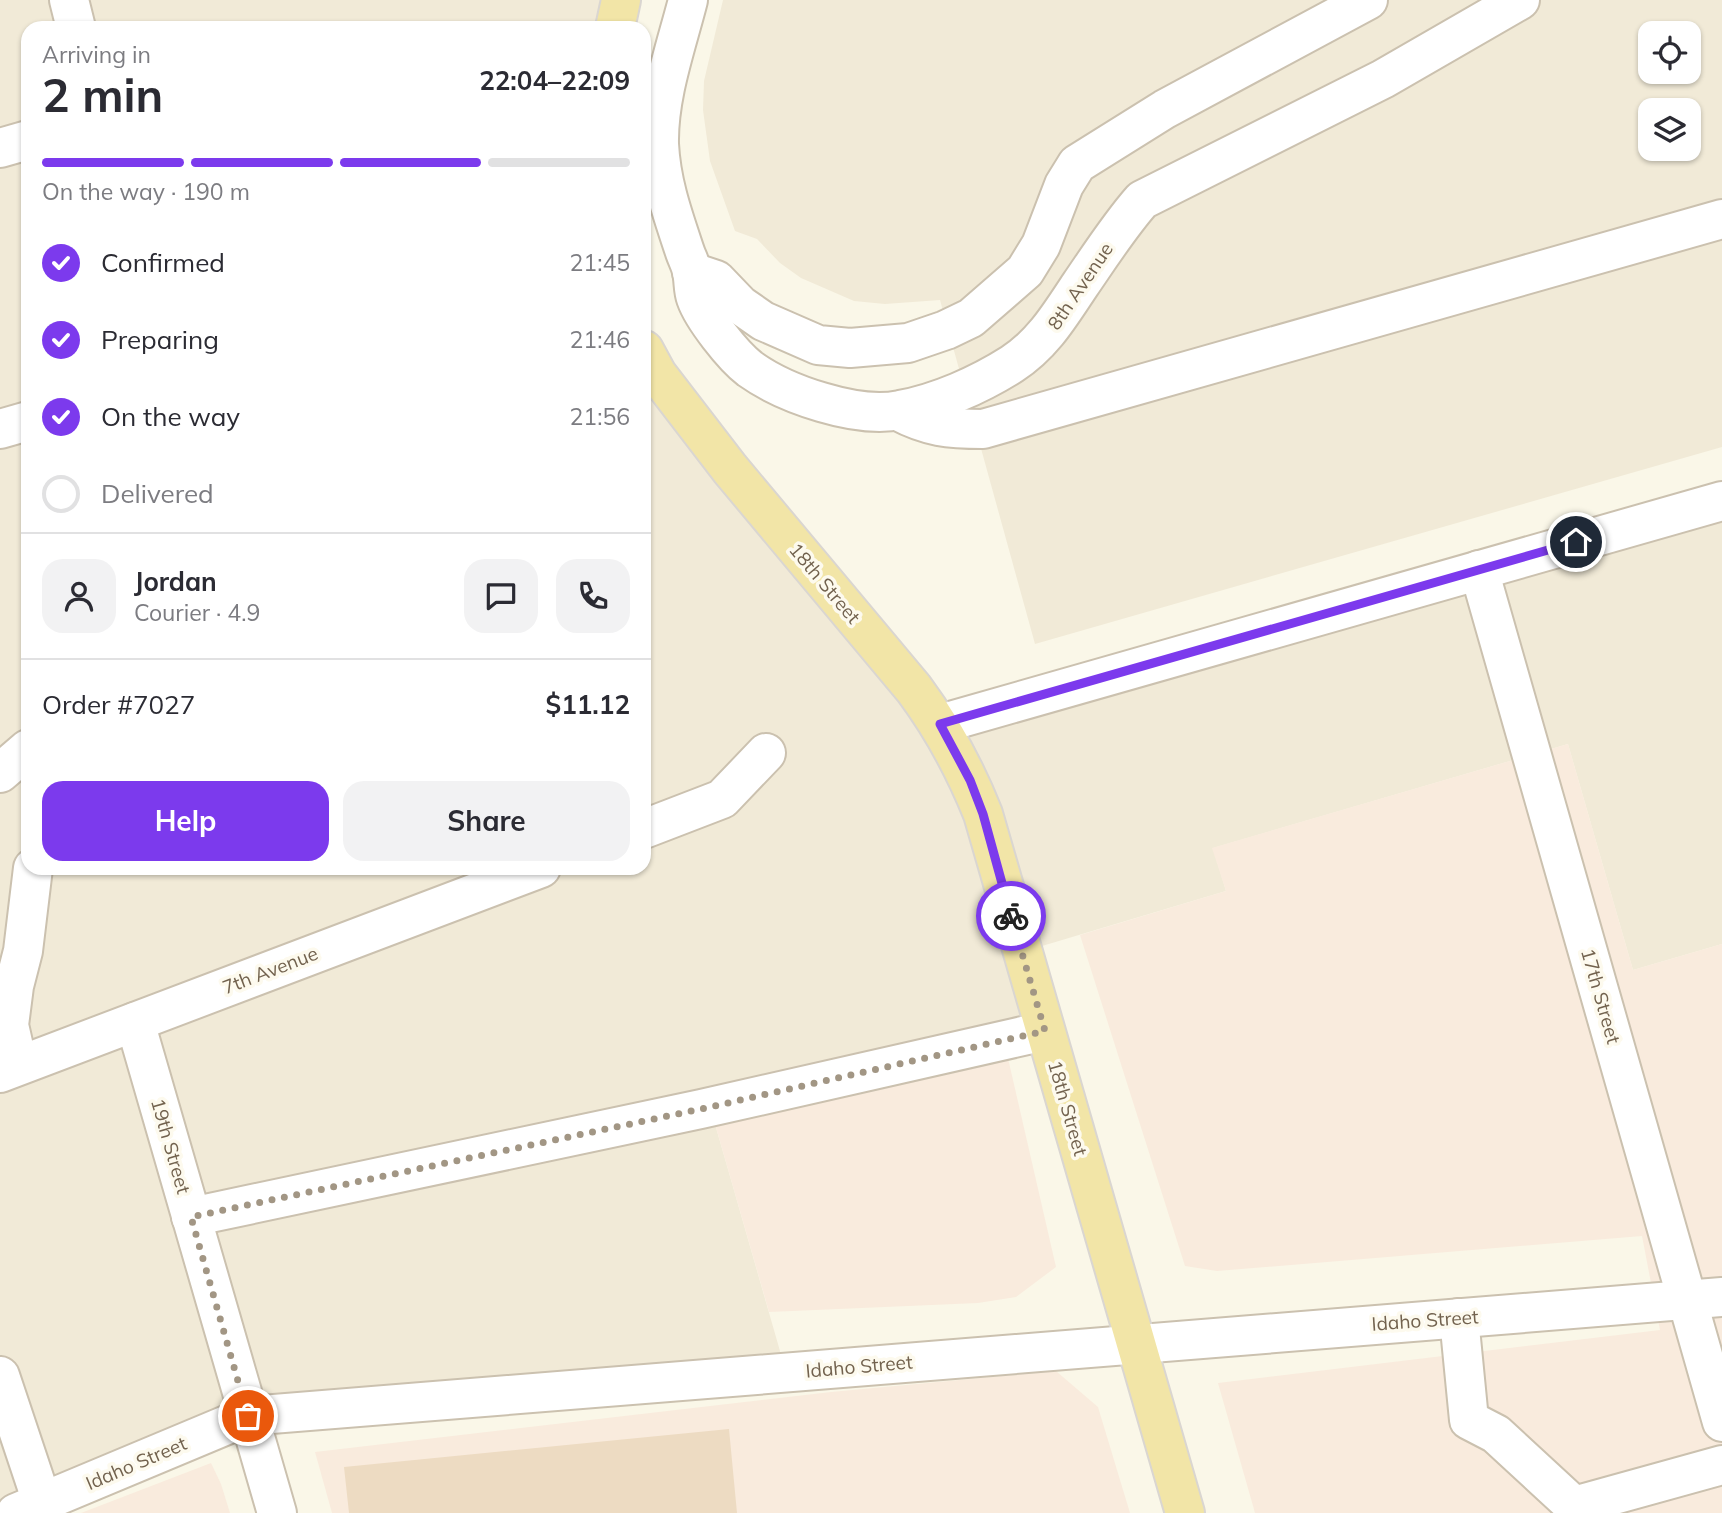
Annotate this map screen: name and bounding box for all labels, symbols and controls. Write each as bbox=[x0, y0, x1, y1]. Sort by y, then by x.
map controls bbox=[1638, 21, 1701, 161]
button: locate bbox=[1638, 21, 1701, 84]
text: Arriving in bbox=[42, 40, 151, 69]
text: 22:04–22:09 bbox=[479, 64, 630, 97]
text: 2 min bbox=[42, 66, 163, 124]
button: layers bbox=[1638, 98, 1701, 161]
text: On the way · 190 m bbox=[42, 177, 250, 206]
street label: 8th Avenue bbox=[1042, 238, 1118, 334]
icon: check bbox=[42, 244, 80, 282]
text: Confirmed bbox=[101, 246, 225, 279]
text: 21:45 bbox=[570, 248, 630, 277]
icon: check bbox=[42, 321, 80, 359]
text: Preparing bbox=[101, 323, 219, 356]
text: 21:46 bbox=[570, 325, 630, 354]
icon: check bbox=[42, 398, 80, 436]
text: On the way bbox=[101, 400, 240, 433]
text: 21:56 bbox=[570, 402, 630, 431]
text: Delivered bbox=[101, 477, 214, 510]
pin bbox=[1546, 512, 1606, 572]
icon: home bbox=[1557, 523, 1595, 561]
street label: 18th Street bbox=[784, 538, 866, 629]
button: person bbox=[42, 559, 116, 633]
button: chat bbox=[464, 559, 538, 633]
button: phone bbox=[556, 559, 630, 633]
text: Jordan bbox=[134, 565, 217, 598]
text: Courier · 4.9 bbox=[134, 598, 260, 627]
text: Order #7027 bbox=[42, 688, 195, 721]
text: $11.12 bbox=[546, 688, 630, 721]
button: Help bbox=[42, 781, 329, 861]
button: Share bbox=[343, 781, 630, 861]
courier bbox=[976, 881, 1046, 951]
icon: bike bbox=[992, 897, 1030, 935]
street label: 7th Avenue bbox=[219, 941, 321, 999]
street label: 17th Street bbox=[1576, 946, 1626, 1047]
street label: 18th Street bbox=[1043, 1058, 1093, 1159]
street label: 19th Street bbox=[146, 1096, 196, 1197]
street label: Idaho Street bbox=[1371, 1304, 1480, 1336]
street label: Idaho Street bbox=[805, 1349, 914, 1383]
pin bbox=[218, 1386, 278, 1446]
icon: bag bbox=[229, 1397, 267, 1435]
street label: Idaho Street bbox=[82, 1431, 190, 1495]

